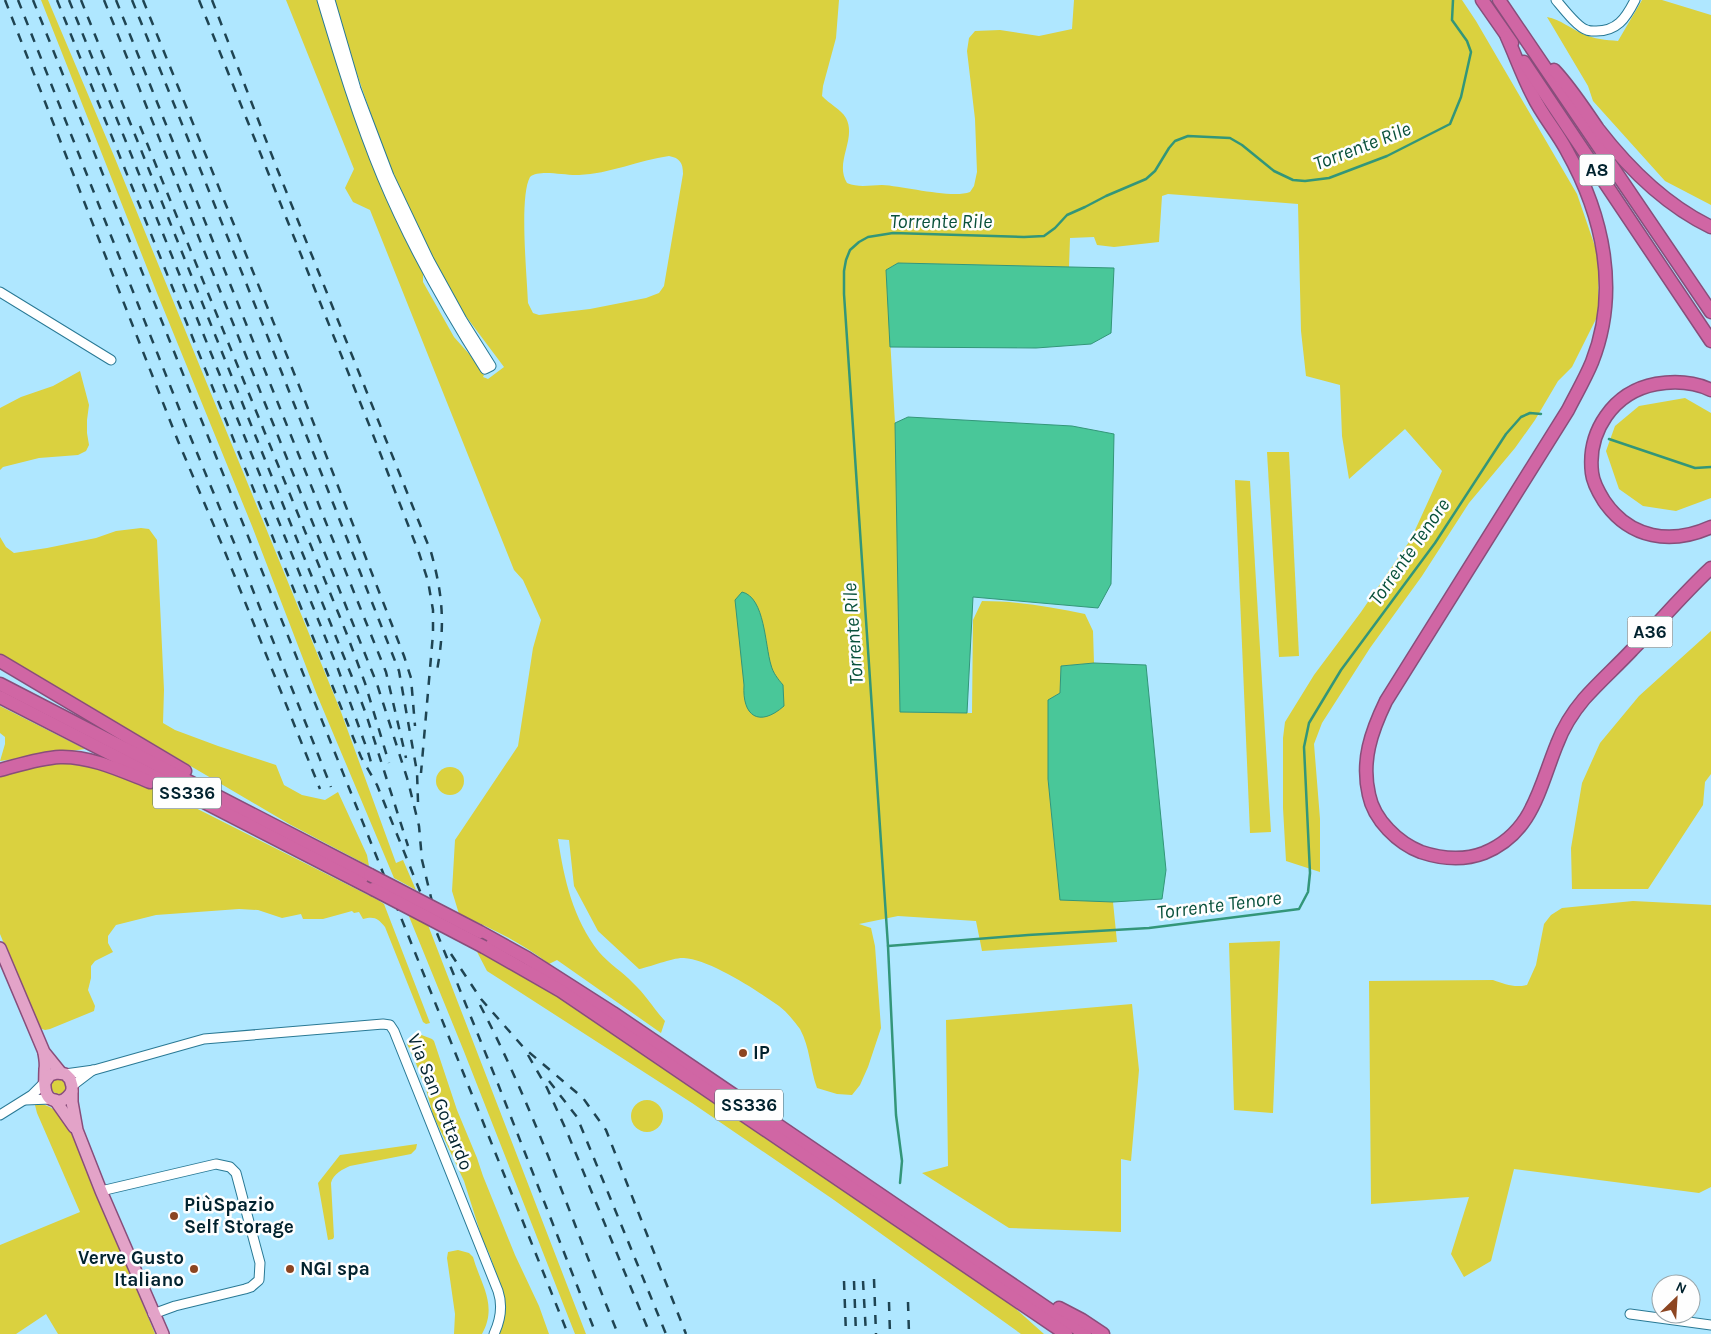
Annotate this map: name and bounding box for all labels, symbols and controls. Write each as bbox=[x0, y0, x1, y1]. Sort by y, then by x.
water label: Torrente Rile bbox=[1310, 117, 1414, 175]
road number: A8 bbox=[1580, 154, 1614, 186]
water label: Torrente Rile bbox=[890, 210, 992, 233]
water label: Torrente Tenore bbox=[1364, 494, 1454, 610]
water label: Torrente Rile bbox=[838, 582, 868, 686]
road number: A36 bbox=[1628, 616, 1672, 648]
road number: SS336 bbox=[153, 778, 221, 808]
water label: Torrente Tenore bbox=[1155, 886, 1283, 924]
street label: Via San Gottardo bbox=[403, 1031, 477, 1173]
place label: IP bbox=[753, 1042, 770, 1064]
marker: IP bbox=[737, 1047, 749, 1059]
road number: SS336 bbox=[715, 1090, 783, 1120]
place label: PiùSpazio Self Storage bbox=[184, 1194, 294, 1238]
marker: PiùSpazio Self Storage bbox=[168, 1210, 180, 1222]
place label: Verve Gusto Italiano bbox=[78, 1247, 184, 1291]
place label: NGI spa bbox=[300, 1258, 370, 1280]
marker: Verve Gusto Italiano bbox=[188, 1263, 200, 1275]
marker: NGI spa bbox=[284, 1263, 296, 1275]
north arrow bbox=[1651, 1274, 1701, 1324]
text: N bbox=[1673, 1278, 1689, 1297]

